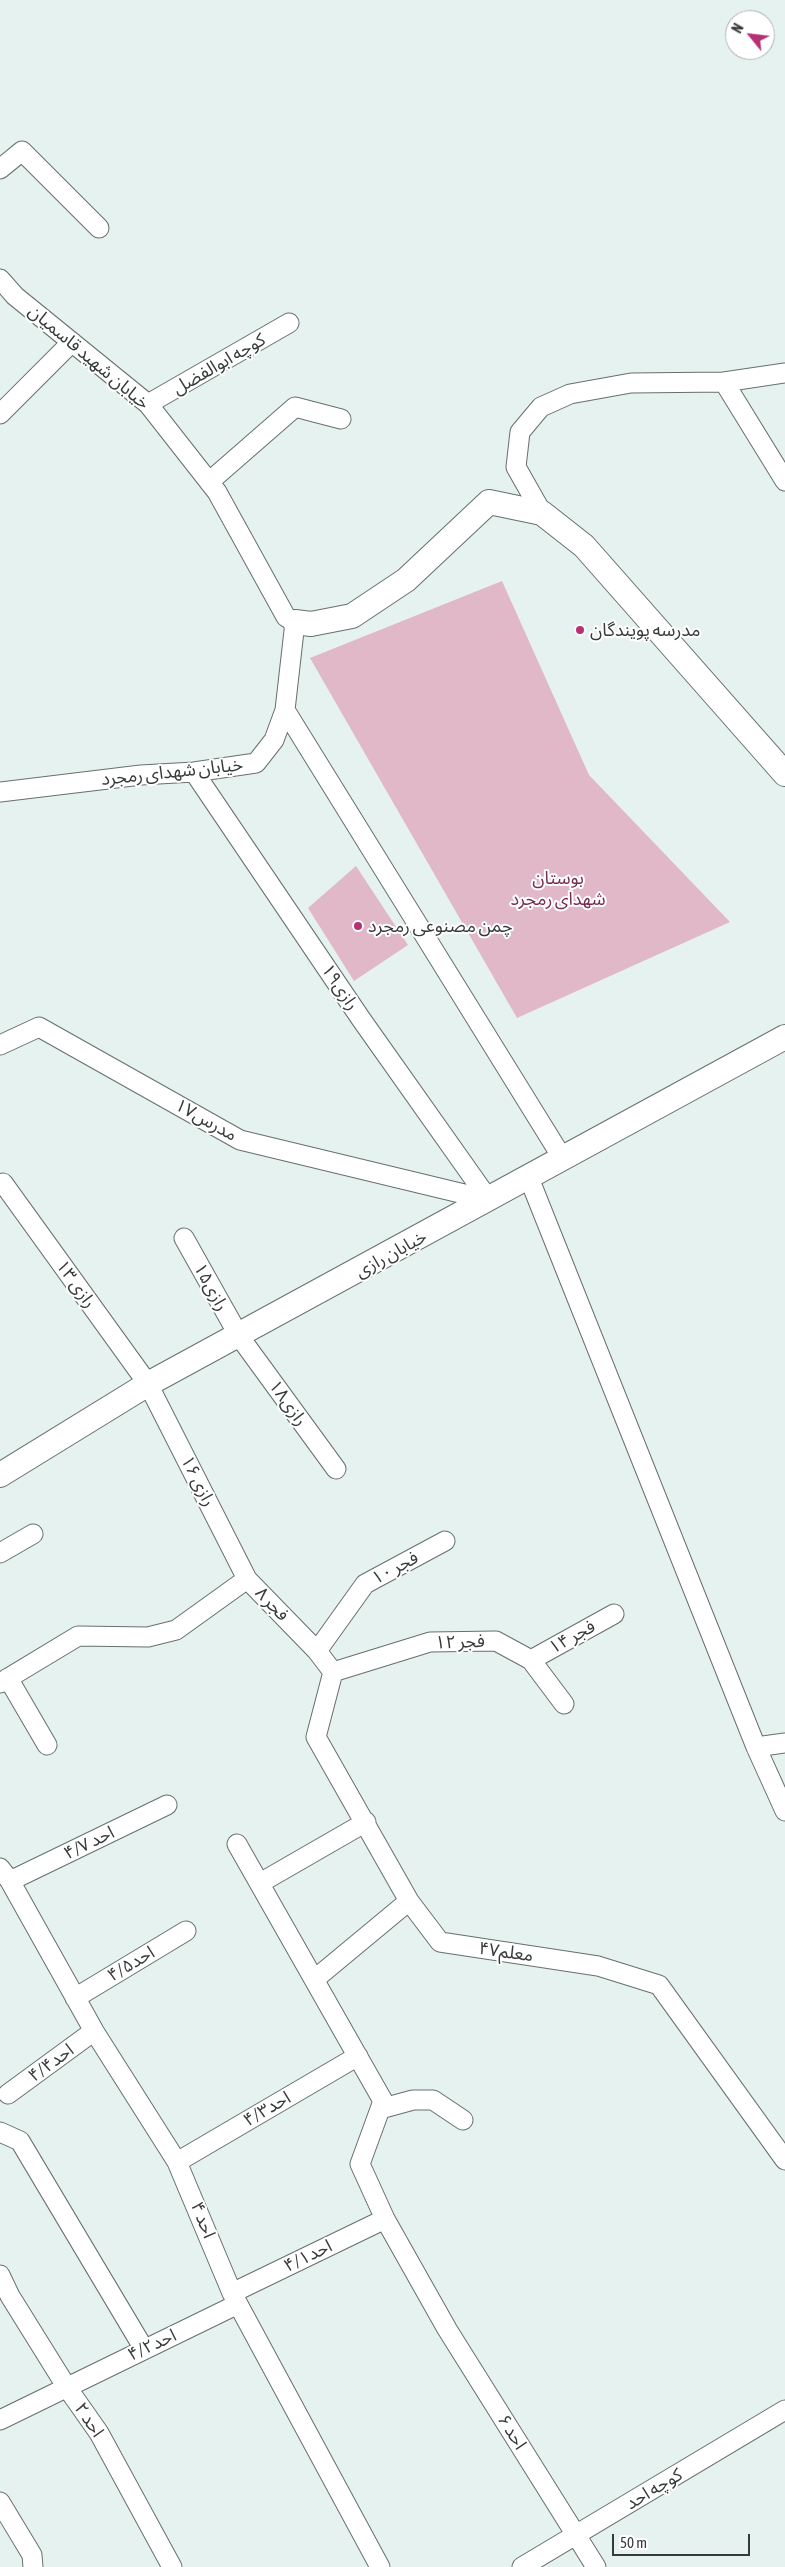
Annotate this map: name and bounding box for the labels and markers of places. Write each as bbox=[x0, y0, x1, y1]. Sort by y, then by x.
place label: مدرسه پویندگان bbox=[590, 619, 700, 641]
marker: مدرسه پویندگان bbox=[574, 624, 586, 636]
place label: چمن مصنوعی رمجرد bbox=[368, 915, 513, 937]
marker: چمن مصنوعی رمجرد bbox=[352, 920, 364, 932]

